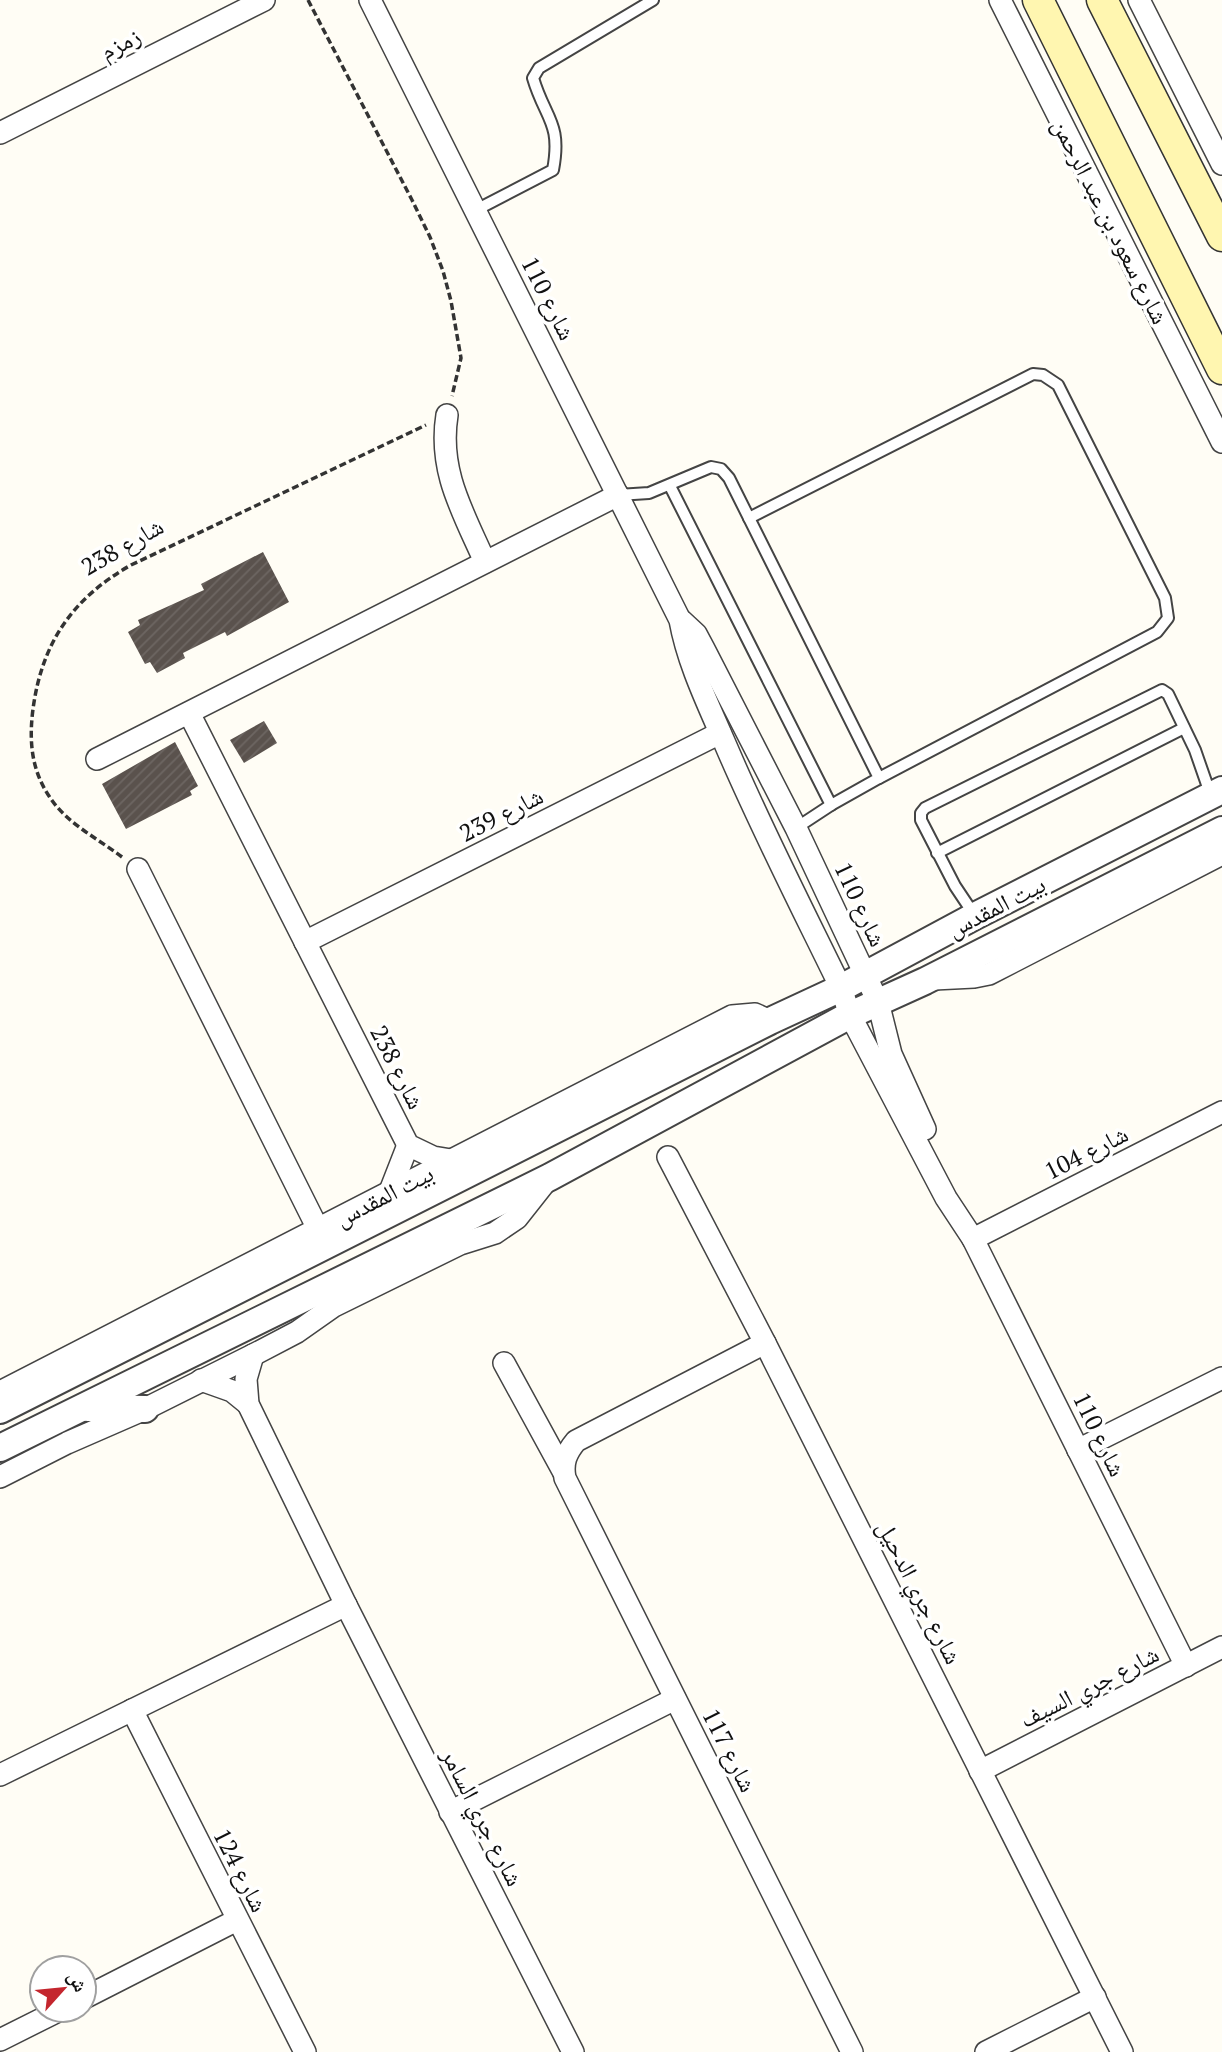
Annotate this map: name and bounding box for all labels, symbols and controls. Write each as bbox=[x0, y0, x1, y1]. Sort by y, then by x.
street label: زمزم bbox=[94, 19, 146, 68]
street label: شارع سعود بن عبد الرحمن bbox=[1045, 113, 1177, 329]
street label: شارع 110 bbox=[514, 251, 584, 345]
street label: شارع 238 bbox=[75, 510, 169, 582]
street label: شارع 239 bbox=[454, 779, 548, 849]
street label: شارع 110 bbox=[828, 857, 894, 951]
street label: بيت المقدس bbox=[941, 868, 1051, 944]
street label: شارع 238 bbox=[363, 1020, 433, 1114]
street label: شارع 104 bbox=[1039, 1117, 1133, 1187]
street label: بيت المقدس bbox=[329, 1157, 439, 1233]
street label: شارع 110 bbox=[1066, 1387, 1134, 1481]
street label: شارع جري الدحيل bbox=[866, 1515, 970, 1671]
street label: شارع جري السيف bbox=[1014, 1637, 1166, 1738]
street label: شارع 117 bbox=[695, 1703, 765, 1797]
street label: شارع جري السامر bbox=[430, 1742, 531, 1893]
street label: شارع 124 bbox=[206, 1823, 276, 1917]
north arrow bbox=[28, 1954, 98, 2024]
text: ش bbox=[63, 1966, 94, 1996]

